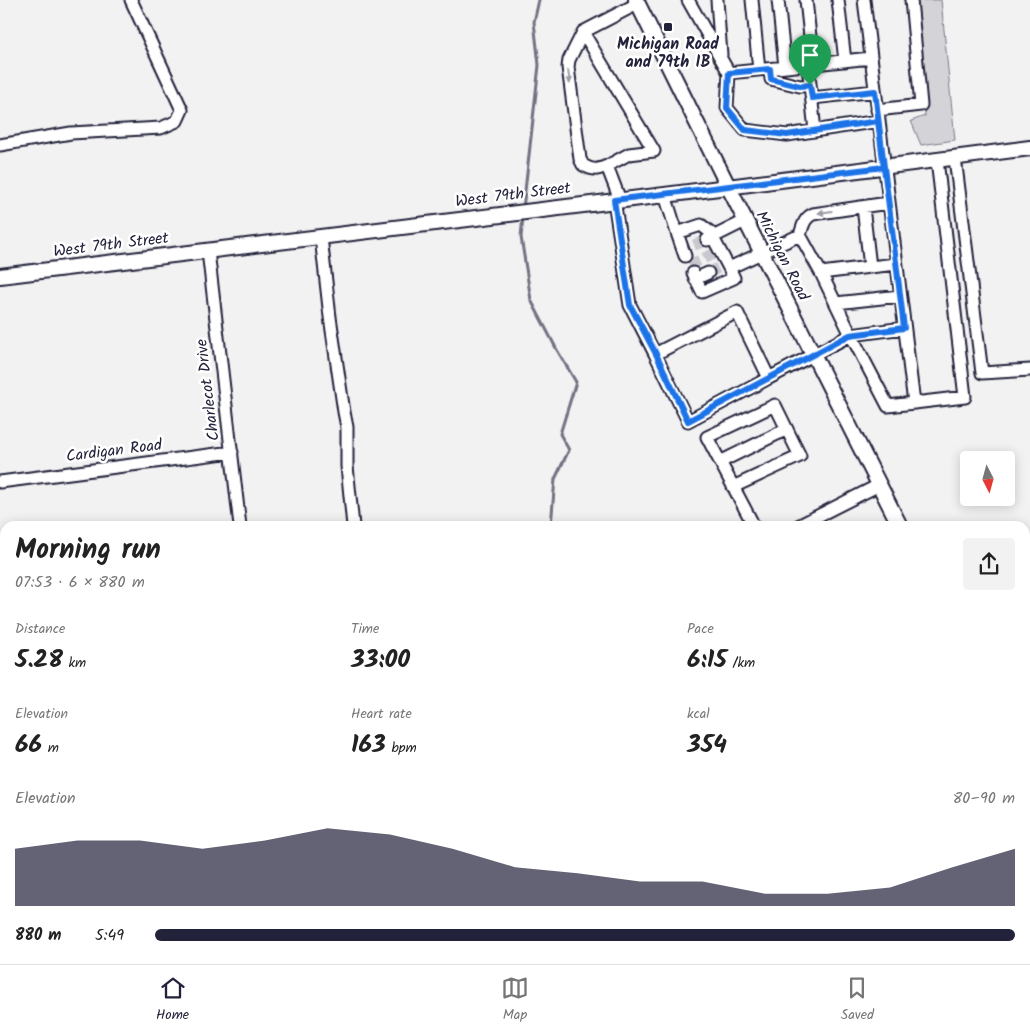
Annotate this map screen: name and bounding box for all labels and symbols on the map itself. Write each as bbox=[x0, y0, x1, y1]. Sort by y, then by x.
marker: Michigan Road and 79th IB bbox=[662, 21, 674, 33]
place label: Michigan Road and 79th IB bbox=[617, 32, 719, 75]
pin bbox=[789, 34, 831, 85]
one-way arrow bbox=[565, 70, 573, 86]
street label: West 79th Street bbox=[454, 175, 573, 214]
street label: Michigan Road bbox=[749, 207, 816, 306]
one-way arrow bbox=[817, 208, 833, 216]
street label: West 79th Street bbox=[52, 225, 171, 264]
street label: Charlecot Drive bbox=[189, 338, 227, 442]
street label: Cardigan Road bbox=[65, 433, 164, 469]
north arrow bbox=[960, 451, 1015, 506]

